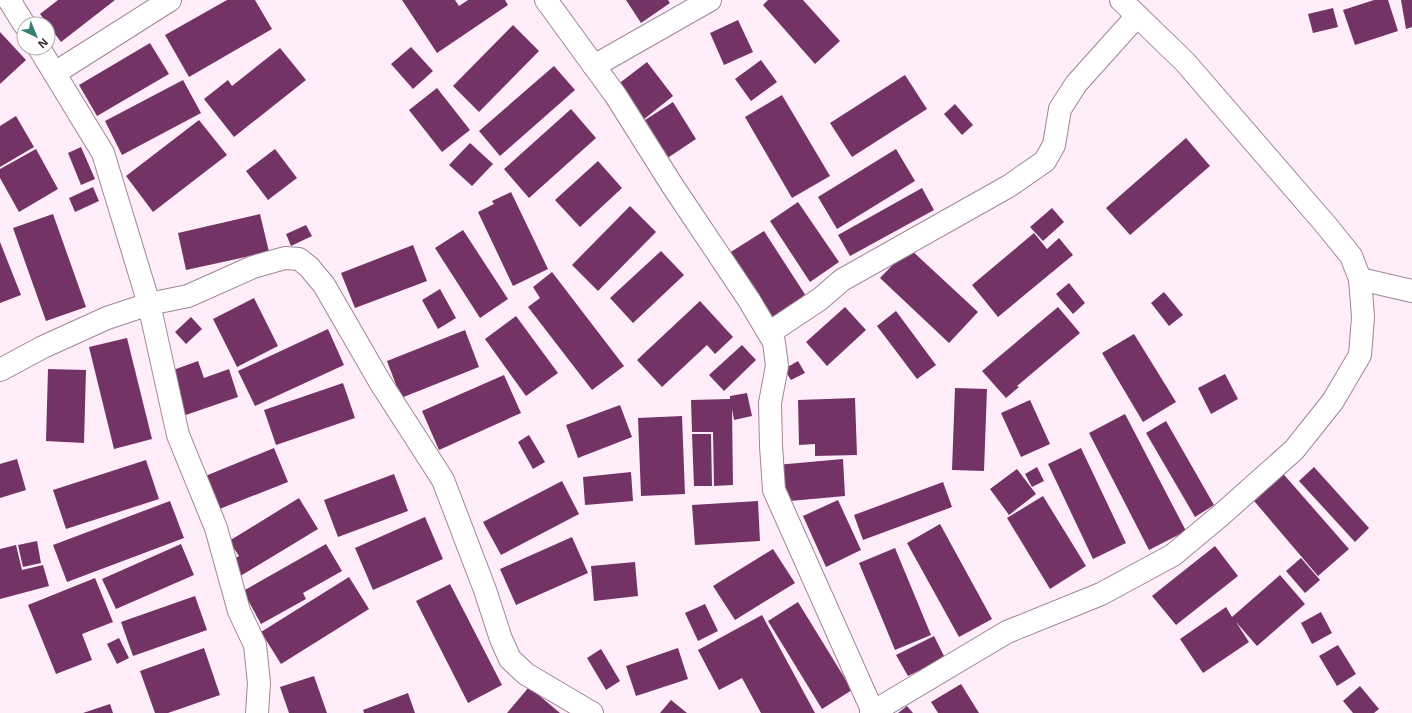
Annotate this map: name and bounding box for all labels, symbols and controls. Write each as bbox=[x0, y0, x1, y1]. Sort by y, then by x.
north arrow bbox=[16, 16, 56, 56]
text: N bbox=[35, 35, 52, 52]

